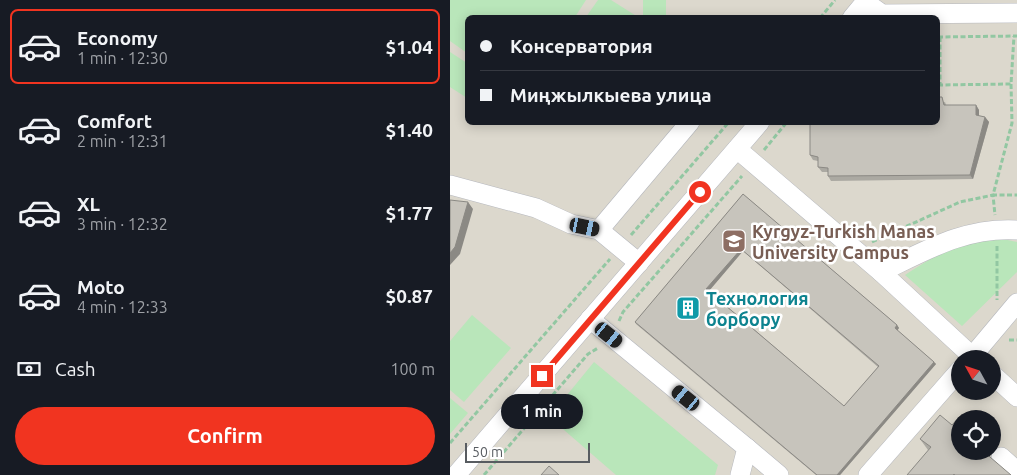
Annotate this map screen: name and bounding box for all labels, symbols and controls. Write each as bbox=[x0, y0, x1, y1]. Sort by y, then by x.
icon: car bbox=[17, 24, 62, 69]
text: Economy bbox=[77, 27, 158, 49]
text: Консерватория bbox=[510, 35, 653, 57]
text: $1.04 bbox=[385, 36, 433, 58]
text: 1 min · 12:30 bbox=[77, 49, 168, 67]
text: Миңжылкыева улица bbox=[510, 84, 712, 106]
icon: car bbox=[17, 107, 62, 152]
text: Comfort bbox=[77, 110, 152, 132]
text: $1.40 bbox=[385, 119, 433, 141]
text: 2 min · 12:31 bbox=[77, 132, 168, 150]
route start bbox=[689, 181, 711, 203]
icon: car bbox=[17, 190, 62, 235]
text: XL bbox=[77, 193, 100, 215]
text: $1.77 bbox=[385, 202, 433, 224]
text: 3 min · 12:32 bbox=[77, 215, 168, 233]
car bbox=[568, 217, 601, 237]
place label: Kyrgyz-Turkish Manas University Campus bbox=[752, 221, 935, 262]
school or university icon: Kyrgyz-Turkish Manas University Campus bbox=[721, 228, 747, 254]
icon: car bbox=[17, 273, 62, 318]
text: Moto bbox=[77, 276, 125, 298]
text: $0.87 bbox=[385, 285, 433, 307]
place label: Технология борбору bbox=[706, 288, 809, 329]
building icon: Технология борбору bbox=[675, 295, 701, 321]
text: 4 min · 12:33 bbox=[77, 298, 168, 316]
car bbox=[592, 320, 625, 350]
north arrow bbox=[951, 350, 1001, 400]
map controls bbox=[951, 350, 1001, 460]
icon: cash bbox=[15, 355, 43, 383]
text: Cash bbox=[55, 358, 96, 380]
text: 100 m bbox=[390, 360, 435, 378]
route end bbox=[531, 365, 553, 387]
car bbox=[669, 383, 702, 413]
callout: 1 min bbox=[501, 394, 583, 428]
text: 1 min bbox=[522, 402, 562, 420]
button: Confirm bbox=[15, 407, 435, 465]
button: locate bbox=[951, 410, 1001, 460]
scale bar bbox=[465, 440, 590, 463]
text: 50 m bbox=[472, 444, 503, 460]

